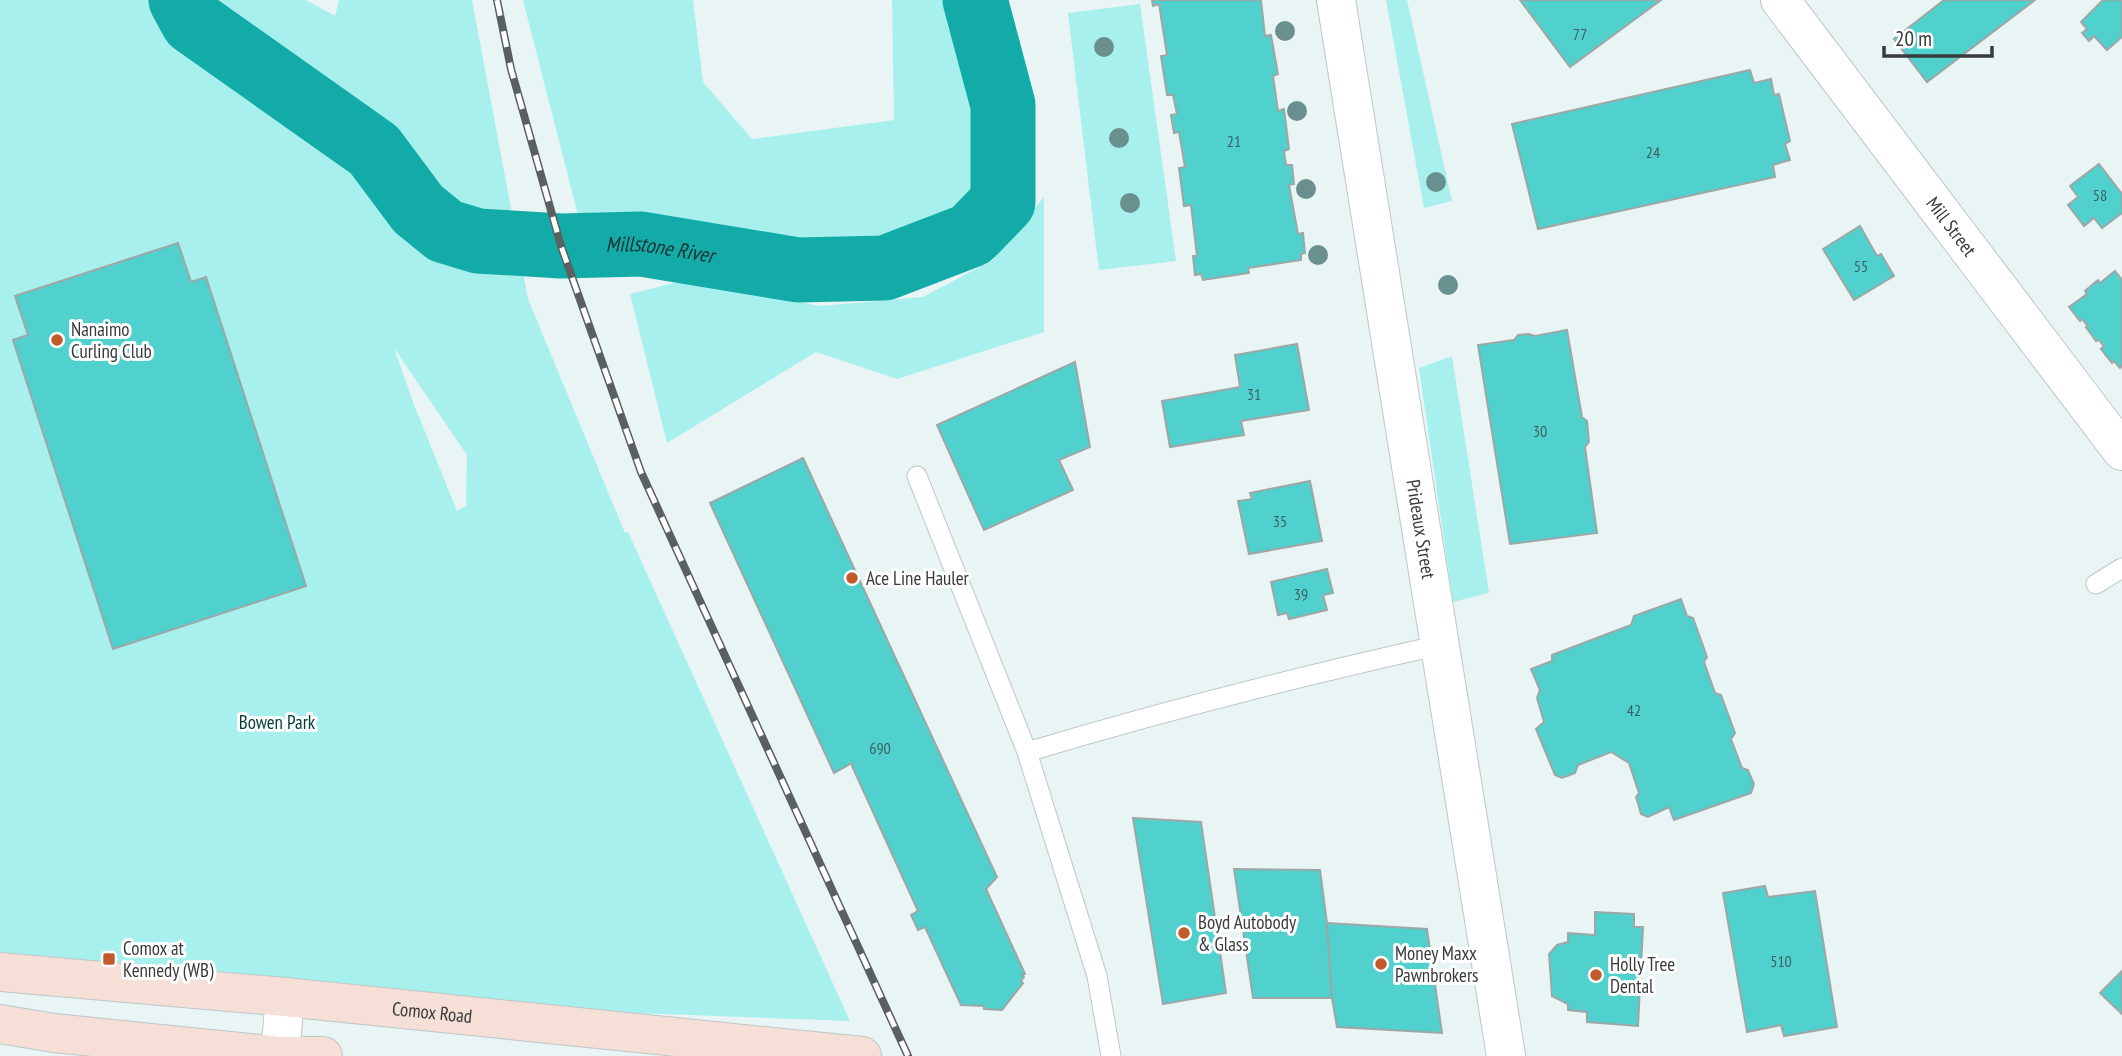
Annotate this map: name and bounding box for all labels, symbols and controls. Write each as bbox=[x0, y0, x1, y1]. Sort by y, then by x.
scale bar bbox=[1884, 14, 1993, 58]
house number: 77 bbox=[1573, 24, 1587, 44]
text: 20 m bbox=[1895, 25, 1932, 52]
house number: 21 bbox=[1227, 131, 1241, 151]
house number: 24 bbox=[1646, 142, 1660, 162]
house number: 58 bbox=[2093, 185, 2107, 205]
street label: Mill Street bbox=[1921, 192, 1982, 261]
water label: Millstone River bbox=[605, 230, 719, 269]
house number: 55 bbox=[1854, 256, 1868, 276]
place label: Nanaimo Curling Club bbox=[71, 317, 152, 363]
marker: Nanaimo Curling Club bbox=[49, 332, 65, 348]
house number: 31 bbox=[1247, 384, 1261, 404]
house number: 30 bbox=[1533, 421, 1547, 441]
street label: Prideaux Street bbox=[1401, 478, 1441, 581]
house number: 35 bbox=[1273, 511, 1287, 531]
place label: Ace Line Hauler bbox=[866, 566, 970, 590]
marker: Ace Line Hauler bbox=[844, 570, 860, 586]
house number: 39 bbox=[1294, 584, 1308, 604]
house number: 42 bbox=[1627, 700, 1641, 720]
park label: Bowen Park bbox=[239, 710, 316, 734]
house number: 690 bbox=[869, 738, 891, 758]
place label: Boyd Autobody & Glass bbox=[1198, 910, 1297, 956]
marker: Boyd Autobody & Glass bbox=[1176, 925, 1192, 941]
place label: Comox at Kennedy (WB) bbox=[123, 936, 214, 982]
place label: Money Maxx Pawnbrokers bbox=[1395, 941, 1479, 987]
marker: Comox at Kennedy (WB) bbox=[101, 951, 117, 967]
house number: 510 bbox=[1770, 951, 1792, 971]
place label: Holly Tree Dental bbox=[1610, 952, 1675, 998]
marker: Money Maxx Pawnbrokers bbox=[1373, 956, 1389, 972]
marker: Holly Tree Dental bbox=[1588, 967, 1604, 983]
street label: Comox Road bbox=[391, 996, 473, 1028]

